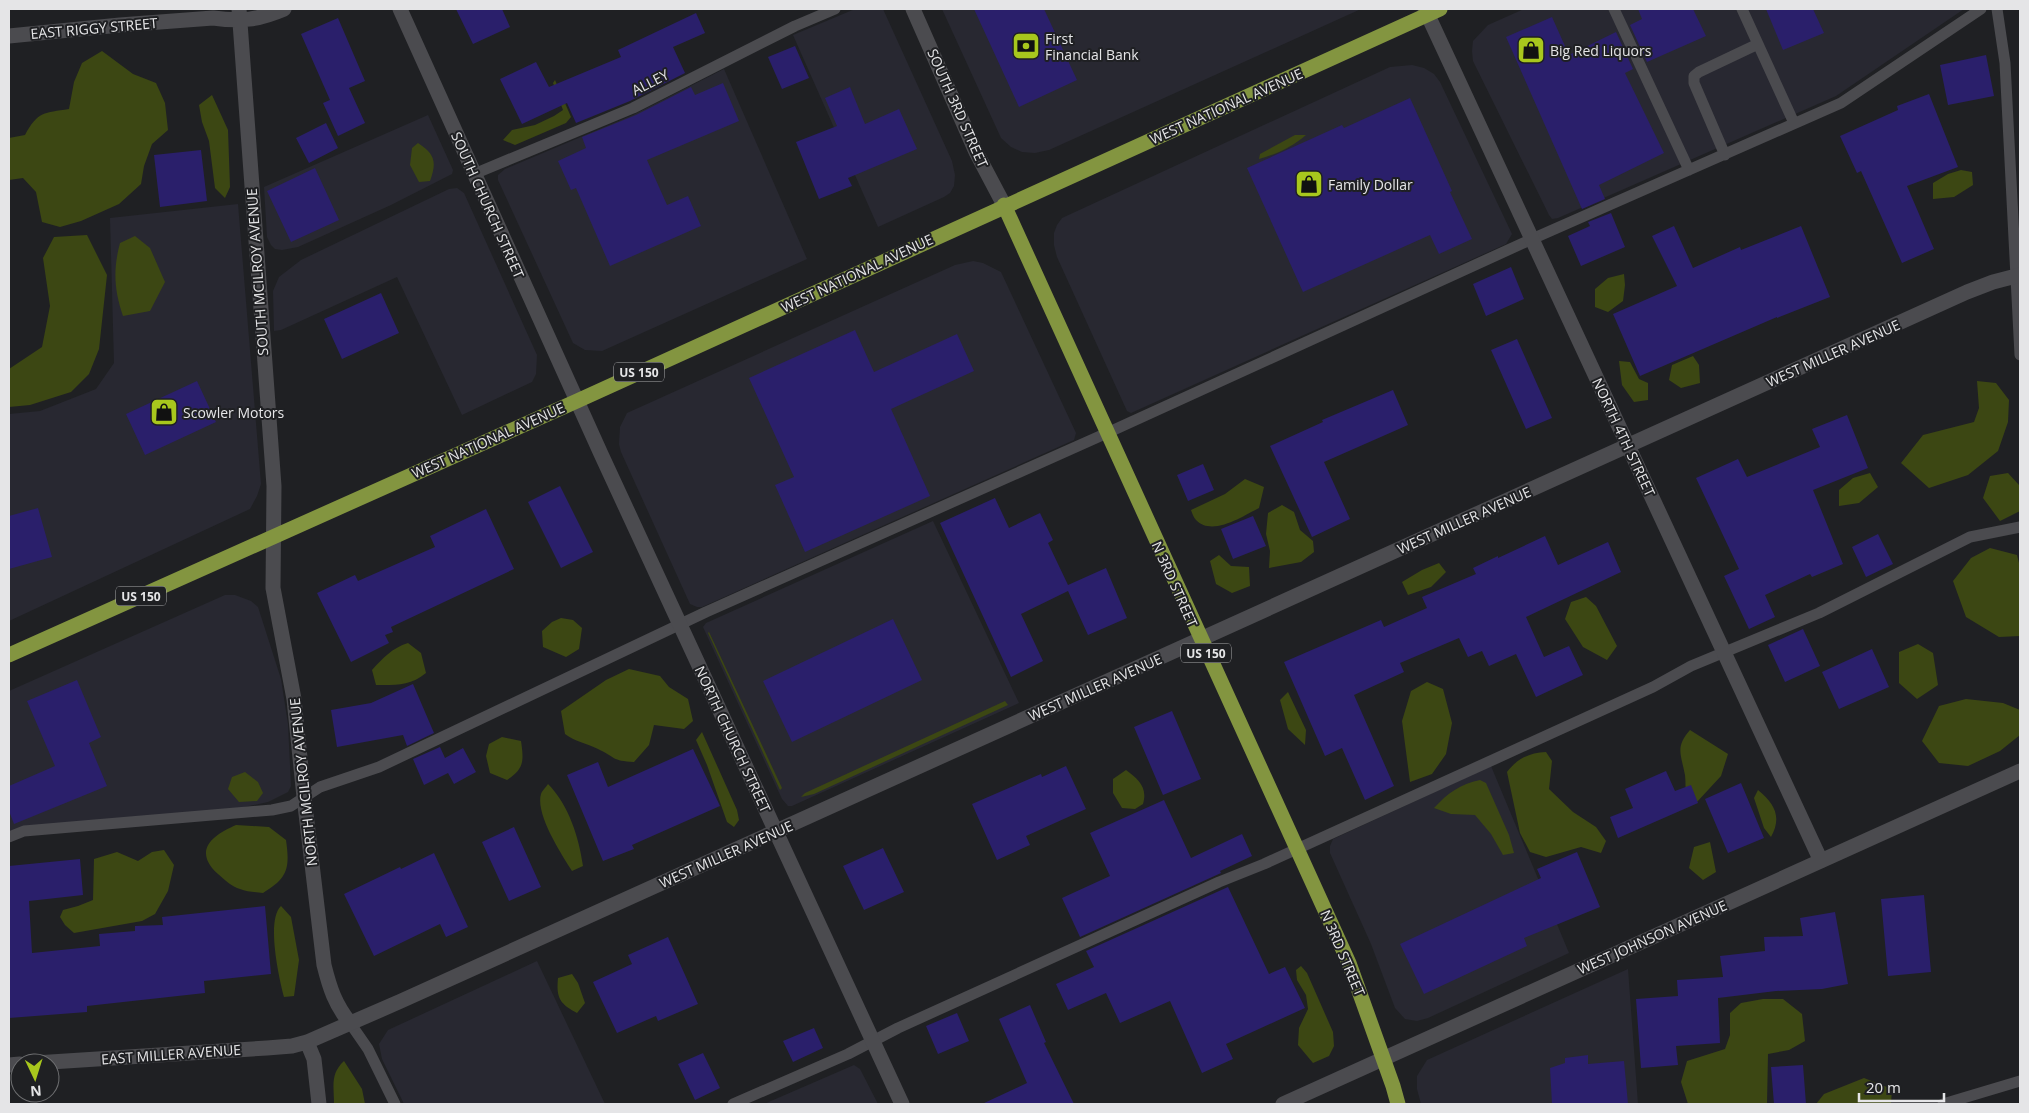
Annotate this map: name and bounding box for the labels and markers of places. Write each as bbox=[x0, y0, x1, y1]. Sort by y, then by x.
place label: First Financial Bank bbox=[1045, 29, 1139, 64]
bank icon: First Financial Bank bbox=[1011, 31, 1041, 61]
shop icon: Big Red Liquors bbox=[1516, 35, 1546, 65]
place label: Big Red Liquors bbox=[1550, 41, 1652, 60]
shop icon: Family Dollar bbox=[1294, 169, 1324, 199]
place label: Family Dollar bbox=[1328, 175, 1413, 194]
shop icon: Scowler Motors bbox=[149, 397, 179, 427]
place label: Scowler Motors bbox=[183, 403, 285, 422]

